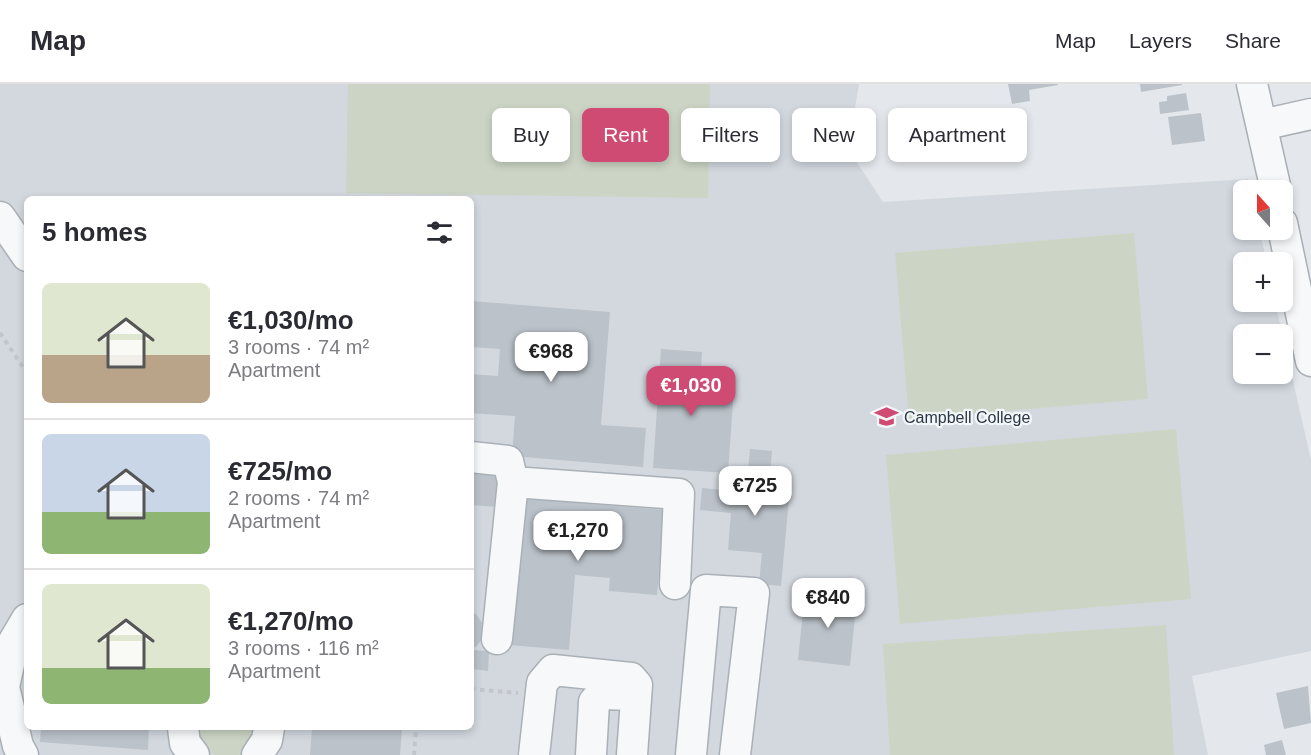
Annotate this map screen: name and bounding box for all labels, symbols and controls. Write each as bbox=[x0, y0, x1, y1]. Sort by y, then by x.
text: Map bbox=[30, 25, 86, 56]
text: Map bbox=[1055, 29, 1096, 52]
text: Layers bbox=[1129, 29, 1192, 52]
text: Share bbox=[1225, 29, 1281, 52]
chip: Buy bbox=[492, 108, 570, 162]
chip: Rent bbox=[582, 108, 669, 162]
chip: Filters bbox=[681, 108, 780, 162]
chip: New bbox=[792, 108, 876, 162]
chip: Apartment bbox=[888, 108, 1027, 162]
north arrow bbox=[1233, 180, 1293, 240]
map controls bbox=[1233, 180, 1293, 384]
icon: filters bbox=[423, 216, 456, 249]
text: 5 homes bbox=[42, 217, 148, 247]
button: + bbox=[1233, 252, 1293, 312]
text: €1,030/mo bbox=[228, 305, 354, 335]
icon: home bbox=[90, 307, 162, 379]
button: − bbox=[1233, 324, 1293, 384]
pin: €968 bbox=[515, 332, 587, 383]
text: 3 rooms · 74 m² bbox=[228, 336, 369, 358]
text: €968 bbox=[529, 340, 573, 362]
text: Apartment bbox=[228, 359, 320, 381]
pin: €1,030 bbox=[642, 366, 740, 417]
text: €1,030 bbox=[660, 374, 722, 396]
school or university icon: Campbell College bbox=[873, 404, 899, 430]
place label: Campbell College bbox=[904, 409, 1030, 426]
text: €725/mo bbox=[228, 456, 332, 486]
icon: home bbox=[90, 458, 162, 530]
pin: €725 bbox=[719, 466, 791, 517]
text: €725 bbox=[733, 474, 777, 496]
text: 2 rooms · 74 m² bbox=[228, 487, 369, 509]
text: Apartment bbox=[228, 510, 320, 532]
pin: €1,270 bbox=[529, 511, 627, 562]
text: €1,270 bbox=[547, 519, 609, 541]
pin: €840 bbox=[792, 578, 864, 629]
text: €840 bbox=[806, 586, 850, 608]
text: €1,270/mo bbox=[228, 606, 354, 636]
icon: home bbox=[90, 608, 162, 680]
text: 3 rooms · 116 m² bbox=[228, 637, 379, 659]
text: Apartment bbox=[228, 660, 320, 682]

